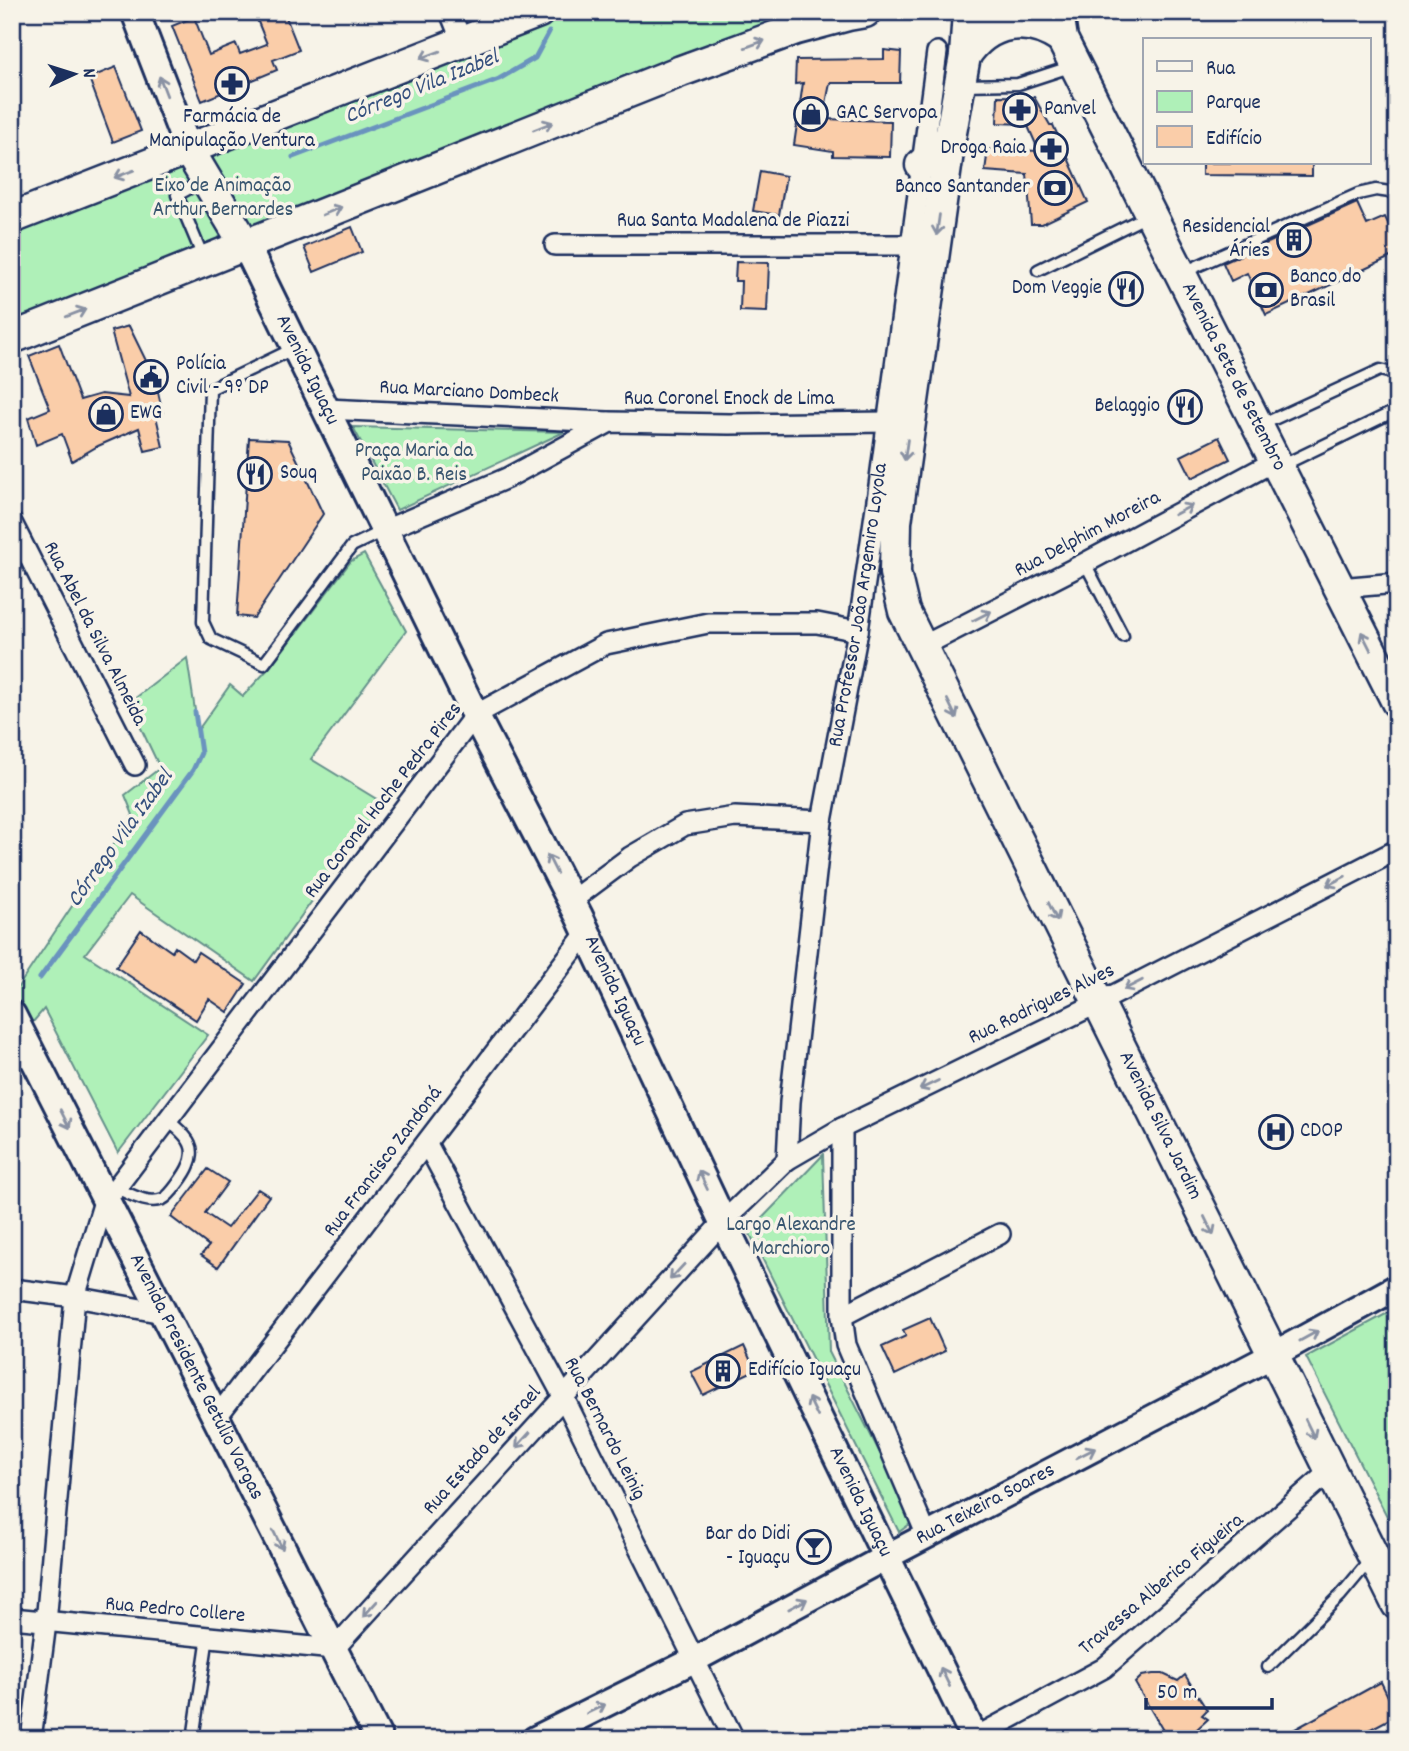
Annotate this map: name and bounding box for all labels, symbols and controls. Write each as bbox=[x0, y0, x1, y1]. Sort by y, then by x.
one-way arrow bbox=[744, 37, 766, 49]
north arrow bbox=[38, 38, 108, 108]
legend bbox=[1143, 38, 1370, 164]
water label: Córrego Vila Izabel bbox=[340, 42, 505, 134]
one-way arrow bbox=[420, 49, 441, 62]
text: Rua bbox=[1206, 55, 1236, 85]
pharmacy icon: Farmácia de Manipulação Ventura bbox=[213, 65, 251, 103]
text: N bbox=[74, 67, 101, 79]
one-way arrow bbox=[156, 75, 169, 97]
text: Parque bbox=[1206, 89, 1261, 119]
pharmacy icon: Panvel bbox=[1001, 91, 1039, 129]
shop icon: GAC Servopa bbox=[792, 95, 830, 133]
place label: Panvel bbox=[1044, 95, 1096, 125]
place label: GAC Servopa bbox=[836, 99, 938, 129]
place label: Farmácia de Manipulação Ventura bbox=[149, 103, 316, 157]
one-way arrow bbox=[532, 119, 554, 132]
text: Edifício bbox=[1206, 125, 1262, 155]
pharmacy icon: Droga Raia bbox=[1032, 130, 1070, 168]
place label: Droga Raia bbox=[940, 134, 1027, 164]
one-way arrow bbox=[114, 169, 136, 182]
bank icon: Banco Santander bbox=[1036, 169, 1074, 207]
park label: Eixo de Animação Arthur Bernardes bbox=[153, 172, 293, 226]
place label: Banco Santander bbox=[895, 173, 1030, 203]
one-way arrow bbox=[321, 204, 343, 217]
street label: Rua Santa Madalena de Piazzi bbox=[617, 207, 849, 237]
one-way arrow bbox=[931, 213, 944, 236]
place label: Residencial Áries bbox=[1182, 213, 1270, 267]
building icon: Residencial Áries bbox=[1275, 221, 1313, 259]
place label: Banco do Brasil bbox=[1290, 263, 1361, 317]
restaurant icon: Dom Veggie bbox=[1107, 270, 1145, 308]
bank icon: Banco do Brasil bbox=[1247, 271, 1285, 309]
place label: Dom Veggie bbox=[1012, 274, 1102, 304]
street label: Avenida Sete de Setembro bbox=[1172, 277, 1293, 477]
one-way arrow bbox=[64, 305, 86, 318]
street label: Avenida Iguaçu bbox=[267, 310, 346, 430]
place label: Polícia Civil - 9º DP bbox=[176, 350, 269, 404]
public building icon: Polícia Civil - 9º DP bbox=[132, 358, 170, 396]
street label: Rua Marciano Dombeck bbox=[378, 373, 560, 413]
street label: Rua Coronel Enock de Lima bbox=[624, 385, 835, 415]
restaurant icon: Belaggio bbox=[1166, 388, 1204, 426]
place label: Belaggio bbox=[1094, 392, 1160, 422]
shop icon: EWG bbox=[87, 395, 125, 433]
place label: EWG bbox=[130, 399, 162, 429]
park label: Praça Maria da Paixão B. Reis bbox=[355, 437, 474, 491]
one-way arrow bbox=[900, 439, 913, 461]
restaurant icon: Souq bbox=[236, 455, 274, 493]
place label: Souq bbox=[280, 459, 317, 489]
street label: Rua Professor João Argemiro Loyola bbox=[821, 460, 897, 750]
street label: Rua Delphim Moreira bbox=[1010, 483, 1167, 586]
one-way arrow bbox=[1172, 503, 1193, 517]
street label: Rua Abel da Silva Almeida bbox=[34, 537, 154, 732]
one-way arrow bbox=[971, 609, 992, 623]
one-way arrow bbox=[1359, 631, 1373, 652]
street label: Rua Coronel Hoche Pedra Pires bbox=[298, 696, 470, 906]
one-way arrow bbox=[945, 698, 959, 719]
water label: Córrego Vila Izabel bbox=[60, 762, 183, 915]
one-way arrow bbox=[545, 854, 559, 875]
one-way arrow bbox=[1326, 875, 1347, 889]
one-way arrow bbox=[1046, 901, 1060, 922]
street label: Avenida Iguaçu bbox=[575, 930, 653, 1051]
street label: Rua Rodrigues Alves bbox=[964, 957, 1120, 1053]
one-way arrow bbox=[1123, 978, 1144, 992]
street label: Avenida Silva Jardim bbox=[1110, 1046, 1209, 1205]
one-way arrow bbox=[919, 1079, 940, 1093]
street label: Rua Francisco Zandoná bbox=[317, 1080, 451, 1244]
one-way arrow bbox=[58, 1108, 72, 1129]
hospital icon: CDOP bbox=[1257, 1113, 1295, 1151]
place label: CDOP bbox=[1300, 1117, 1343, 1147]
one-way arrow bbox=[696, 1170, 709, 1191]
park label: Largo Alexandre Marchioro bbox=[726, 1211, 856, 1265]
one-way arrow bbox=[1202, 1215, 1216, 1236]
street label: Avenida Presidente Getúlio Vargas bbox=[121, 1249, 271, 1506]
one-way arrow bbox=[668, 1263, 685, 1280]
one-way arrow bbox=[1298, 1329, 1319, 1342]
street label: Rua Bernardo Leinig bbox=[555, 1352, 653, 1506]
building icon: Edifício Iguaçu bbox=[704, 1352, 742, 1390]
place label: Edifício Iguaçu bbox=[748, 1356, 861, 1386]
street label: Rua Estado de Israel bbox=[417, 1380, 549, 1522]
one-way arrow bbox=[805, 1397, 819, 1418]
one-way arrow bbox=[1303, 1418, 1317, 1439]
one-way arrow bbox=[515, 1431, 531, 1449]
street label: Avenida Iguaçu bbox=[820, 1442, 899, 1562]
one-way arrow bbox=[1075, 1445, 1096, 1459]
street label: Rua Teixeira Soares bbox=[911, 1456, 1061, 1554]
street label: Travessa Alberico Figueira bbox=[1073, 1506, 1252, 1663]
place label: Bar do Didi - Iguaçu bbox=[705, 1520, 790, 1574]
bar icon: Bar do Didi - Iguaçu bbox=[795, 1528, 833, 1566]
one-way arrow bbox=[272, 1530, 286, 1550]
street label: Rua Pedro Collere bbox=[104, 1590, 246, 1632]
one-way arrow bbox=[787, 1597, 808, 1611]
one-way arrow bbox=[362, 1600, 378, 1618]
one-way arrow bbox=[937, 1667, 951, 1688]
scale bar bbox=[1146, 1667, 1272, 1711]
text: 50 m bbox=[1157, 1679, 1197, 1709]
one-way arrow bbox=[585, 1701, 606, 1715]

